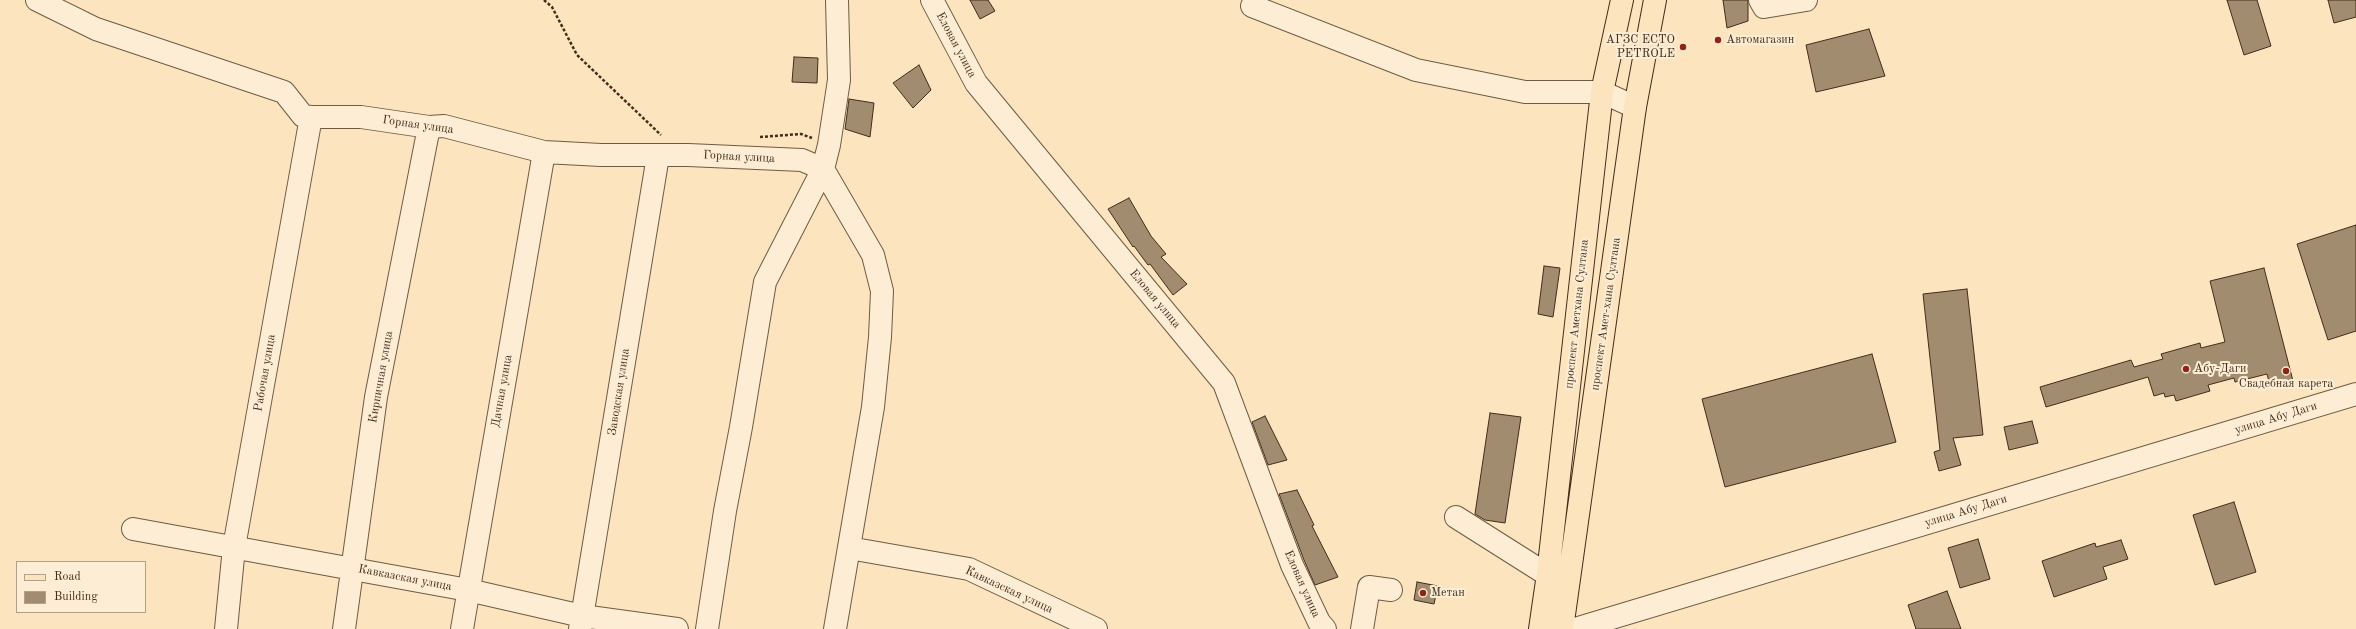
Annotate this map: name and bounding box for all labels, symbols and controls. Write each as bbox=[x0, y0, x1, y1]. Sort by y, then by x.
street label: Еловая улица bbox=[933, 10, 979, 80]
place label: АГЗС ECTO PETROLE bbox=[1606, 33, 1675, 61]
place label: Автомагазин bbox=[1726, 33, 1794, 47]
marker: Автомагазин bbox=[1713, 35, 1723, 45]
marker: АГЗС ECTO PETROLE bbox=[1678, 42, 1688, 52]
street label: Горная улица bbox=[381, 113, 455, 137]
street label: Горная улица bbox=[703, 148, 775, 166]
street label: проспект Амет-хана Султана bbox=[1588, 236, 1624, 392]
street label: проспект Аметхана Султана bbox=[1562, 239, 1592, 389]
street label: Еловая улица bbox=[1126, 267, 1184, 331]
street label: Кирпичная улица bbox=[366, 330, 396, 424]
street label: Рабочая улица bbox=[251, 333, 279, 413]
street label: Заводская улица bbox=[605, 347, 633, 437]
street label: Дачная улица bbox=[489, 354, 515, 428]
place label: Абу-Даги bbox=[2194, 362, 2246, 376]
marker: Абу-Даги bbox=[2181, 364, 2191, 374]
marker: Свадебная карета bbox=[2281, 366, 2291, 376]
place label: Свадебная карета bbox=[2239, 377, 2333, 391]
street label: улица Абу Даги bbox=[2233, 399, 2319, 437]
street label: улица Абу Даги bbox=[1923, 492, 2009, 530]
street label: Еловая улица bbox=[1281, 548, 1323, 620]
legend bbox=[16, 561, 146, 613]
street label: Кавказская улица bbox=[357, 562, 453, 594]
street label: Кавказская улица bbox=[963, 563, 1055, 617]
text: Road bbox=[54, 571, 81, 583]
place label: Метан bbox=[1431, 586, 1465, 600]
marker: Метан bbox=[1418, 588, 1428, 598]
text: Building bbox=[54, 591, 98, 603]

